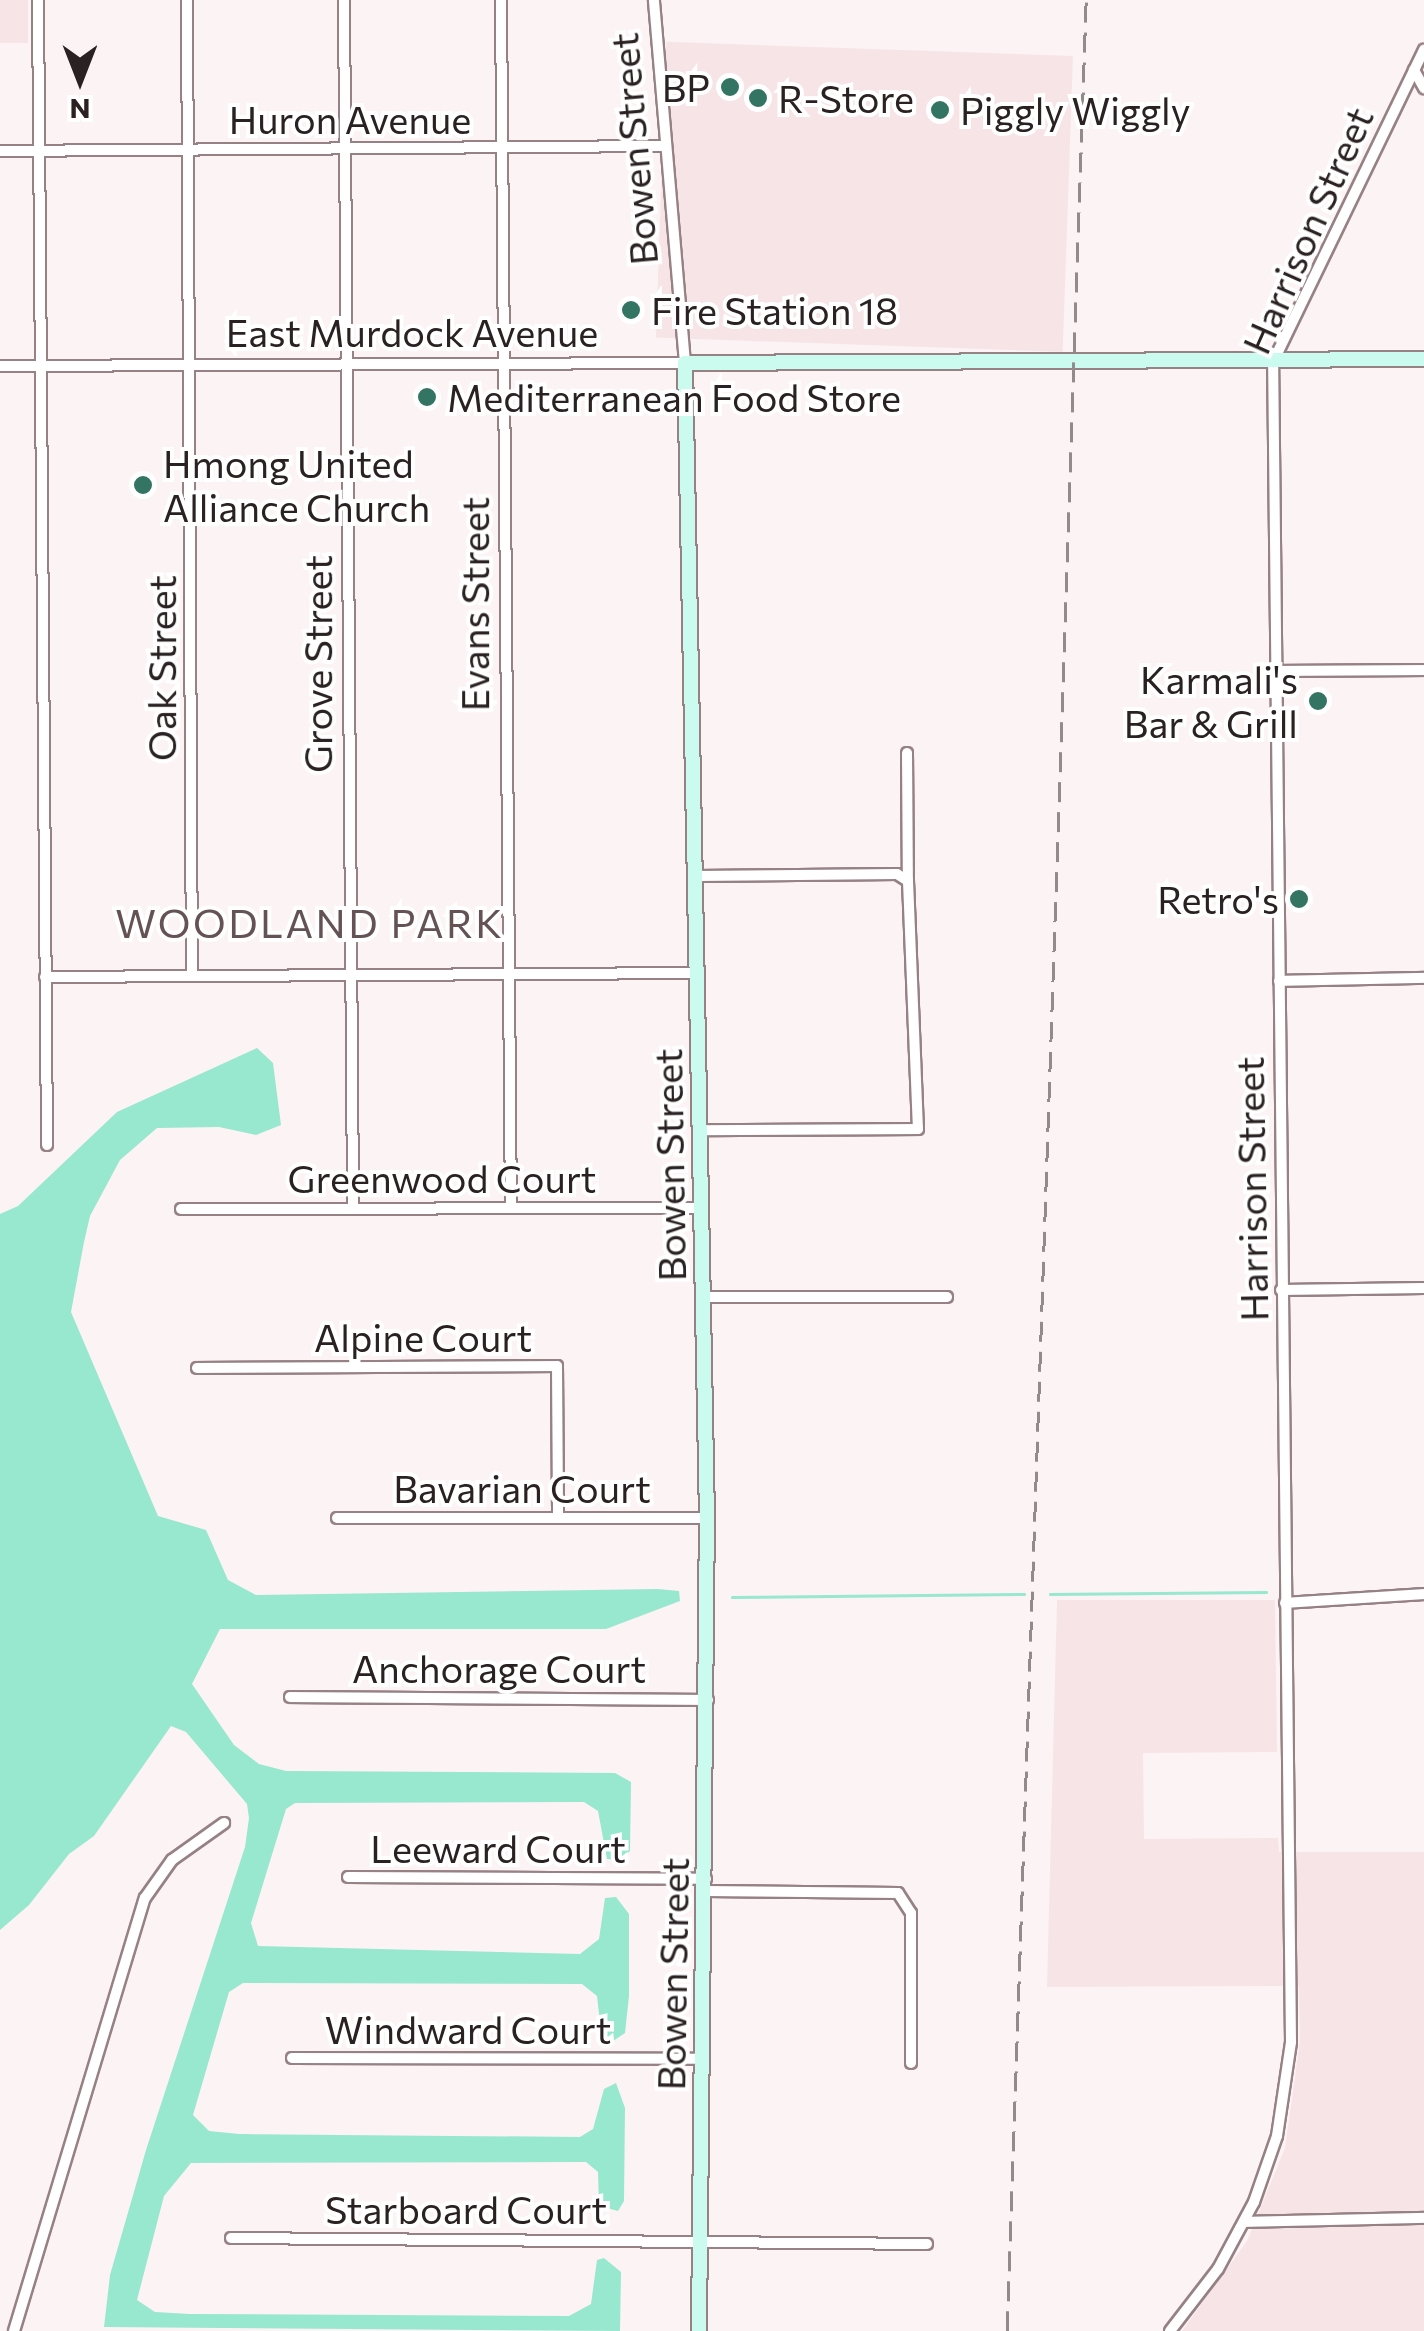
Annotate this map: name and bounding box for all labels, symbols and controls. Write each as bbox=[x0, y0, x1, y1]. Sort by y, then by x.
north arrow bbox=[30, 30, 130, 130]
street label: Bowen Street bbox=[600, 31, 666, 267]
place label: BP bbox=[662, 64, 710, 110]
place label: R-Store bbox=[778, 75, 914, 121]
marker: BP bbox=[719, 76, 741, 98]
marker: R-Store bbox=[747, 87, 769, 109]
place label: Piggly Wiggly bbox=[960, 87, 1190, 133]
text: N bbox=[70, 93, 91, 127]
street label: Huron Avenue bbox=[229, 96, 471, 142]
marker: Piggly Wiggly bbox=[929, 99, 951, 121]
street label: Harrison Street bbox=[1232, 100, 1382, 360]
place label: Fire Station 18 bbox=[651, 287, 898, 333]
marker: Fire Station 18 bbox=[620, 299, 642, 321]
street label: East Murdock Avenue bbox=[226, 309, 598, 355]
place label: Mediterranean Food Store bbox=[447, 374, 901, 420]
marker: Mediterranean Food Store bbox=[416, 386, 438, 408]
place label: Hmong United Alliance Church bbox=[163, 440, 430, 530]
marker: Hmong United Alliance Church bbox=[132, 474, 154, 496]
street label: Evans Street bbox=[451, 497, 497, 711]
street label: Grove Street bbox=[294, 555, 340, 773]
street label: Oak Street bbox=[138, 575, 184, 761]
place label: Karmali's Bar & Grill bbox=[1124, 656, 1298, 746]
marker: Karmali's Bar & Grill bbox=[1307, 690, 1329, 712]
place label: Retro's bbox=[1157, 876, 1279, 922]
marker: Retro's bbox=[1288, 888, 1310, 910]
district label: WOODLAND PARK bbox=[115, 898, 505, 946]
street label: Bowen Street bbox=[644, 1048, 694, 1282]
street label: Harrison Street bbox=[1226, 1056, 1276, 1322]
street label: Greenwood Court bbox=[288, 1155, 596, 1201]
street label: Alpine Court bbox=[314, 1314, 532, 1360]
street label: Bavarian Court bbox=[393, 1465, 651, 1511]
street label: Anchorage Court bbox=[352, 1645, 646, 1691]
street label: Leeward Court bbox=[370, 1825, 626, 1871]
street label: Bowen Street bbox=[647, 1857, 697, 2091]
street label: Windward Court bbox=[325, 2006, 611, 2052]
street label: Starboard Court bbox=[325, 2186, 607, 2232]

